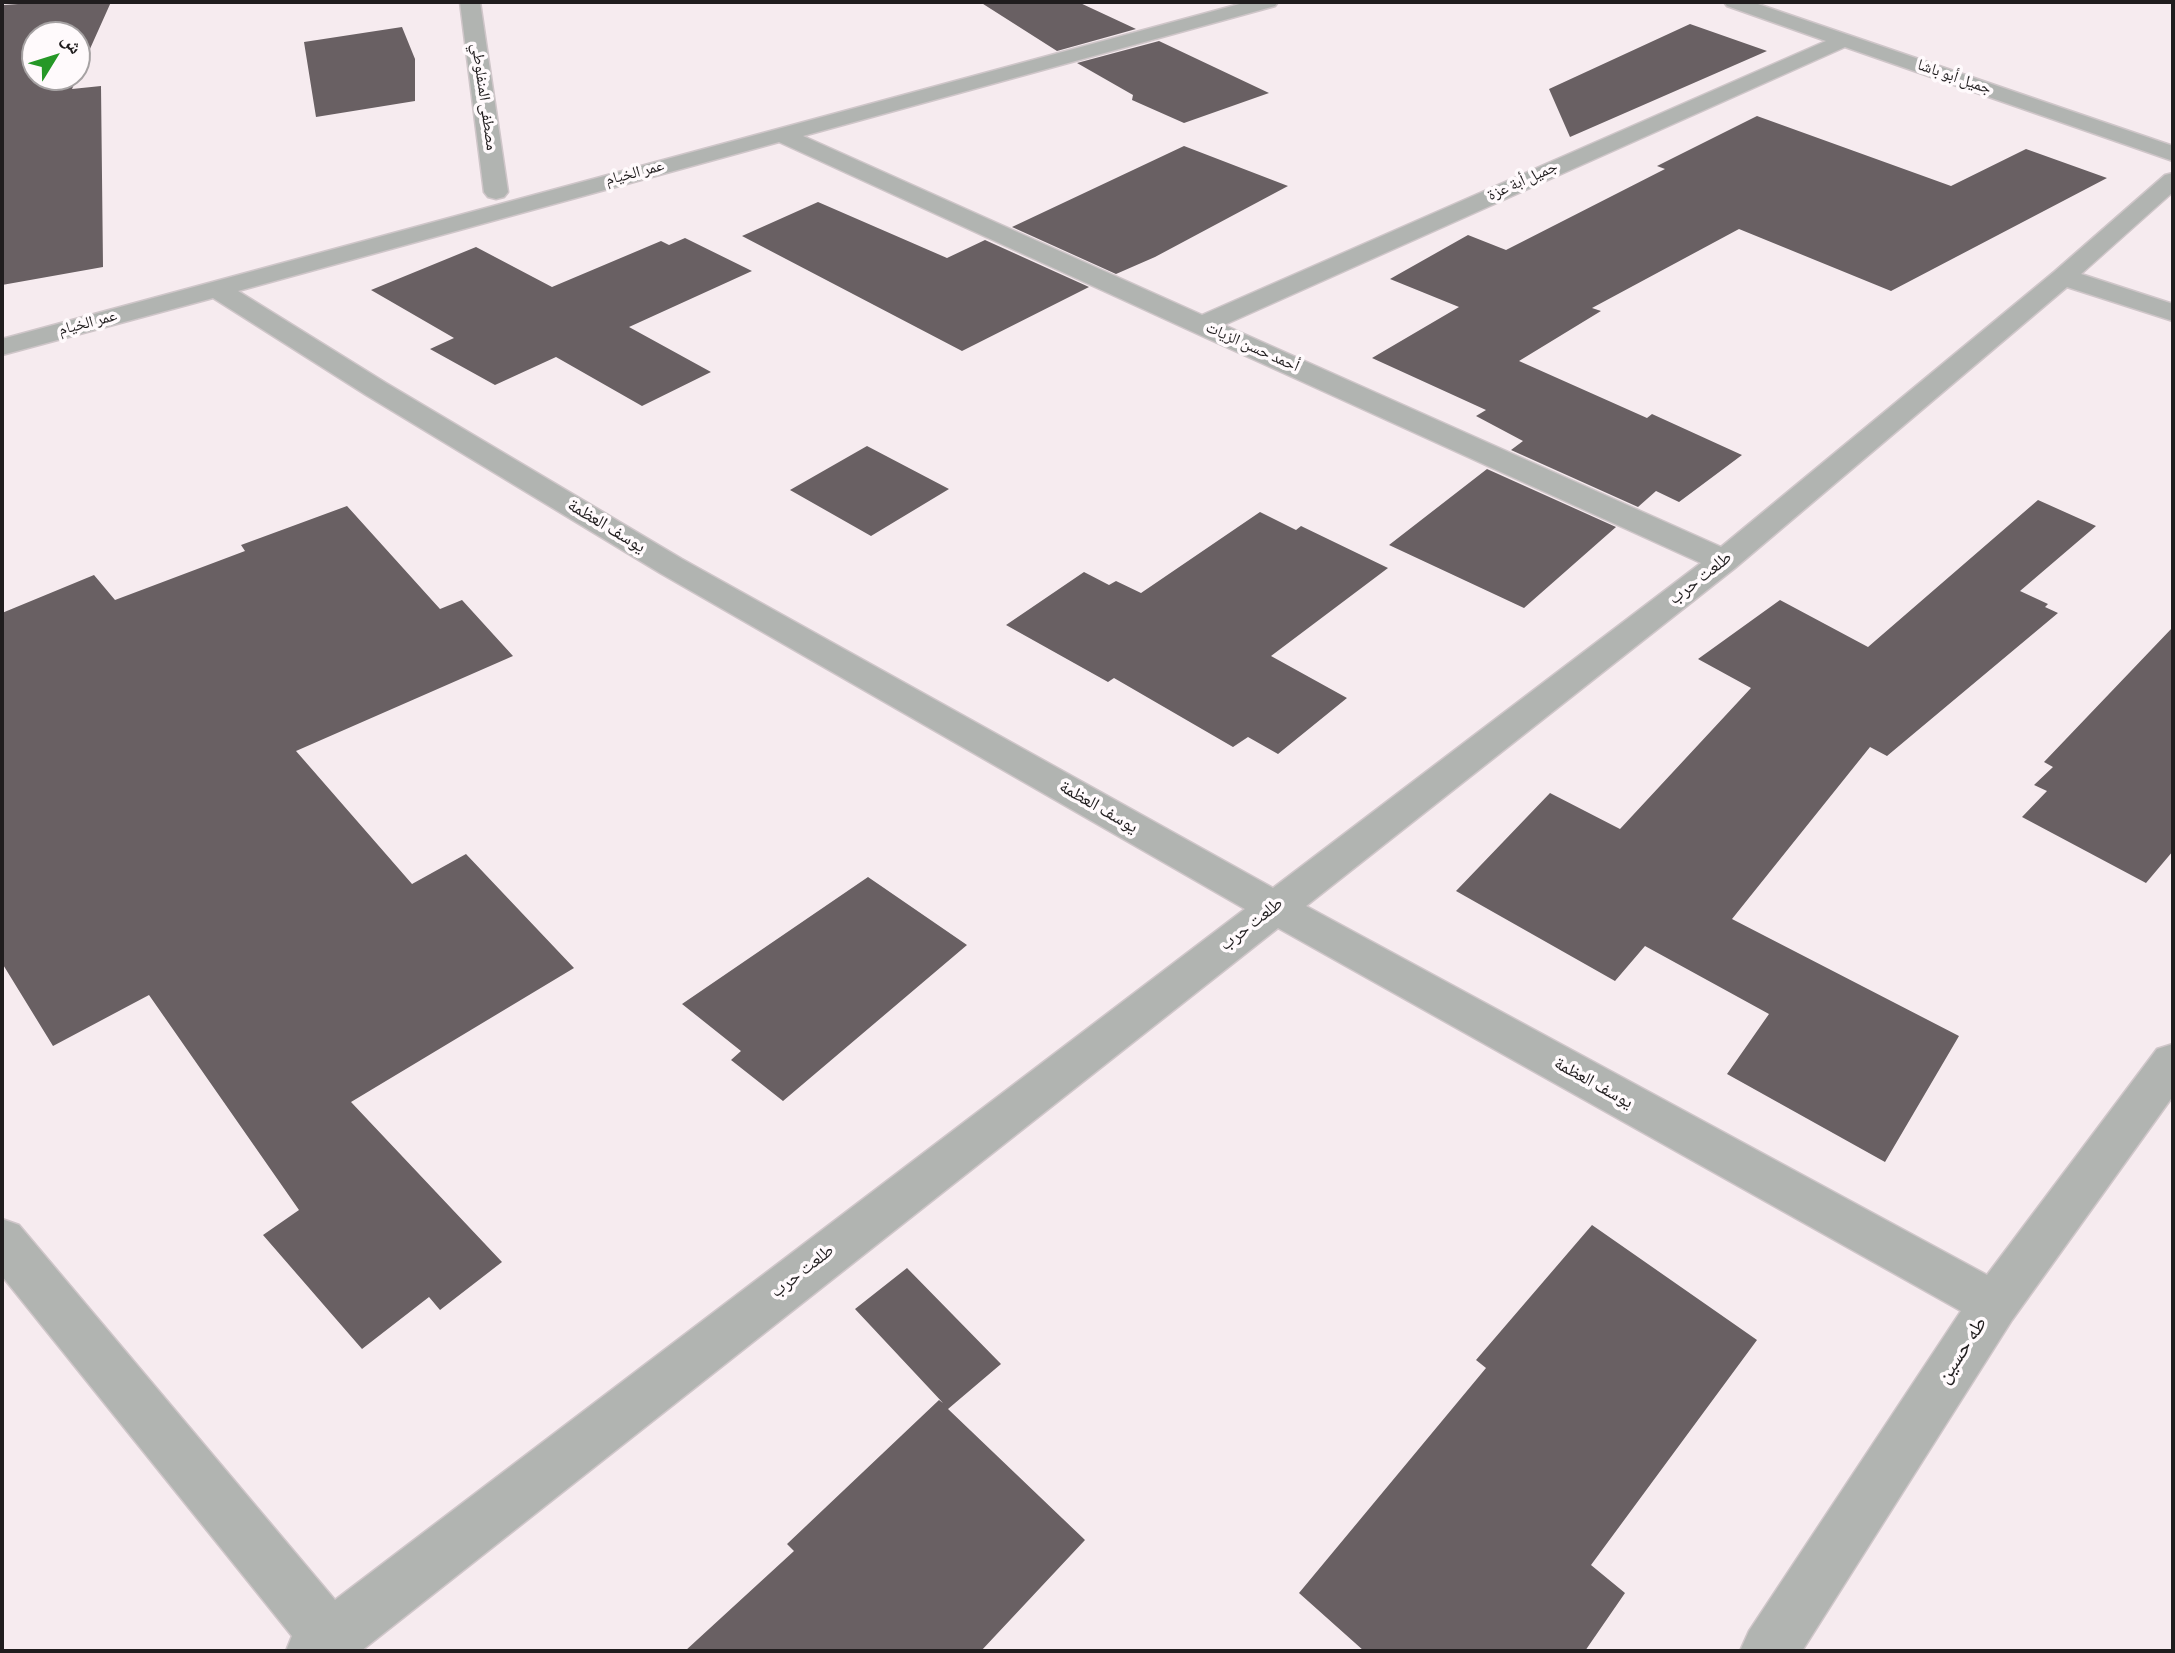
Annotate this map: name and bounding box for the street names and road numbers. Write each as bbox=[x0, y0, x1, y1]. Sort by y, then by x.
street label: مصطفى المنفلوطي bbox=[466, 42, 500, 152]
street label: جميل أبو باشا bbox=[1914, 56, 1994, 100]
street label: عمر الخيام bbox=[604, 157, 666, 191]
street label: جميل أبة عزة bbox=[1485, 158, 1561, 206]
street label: عمر الخيام bbox=[57, 307, 119, 341]
street label: أحمد حسن الزيات bbox=[1202, 319, 1302, 377]
street label: يوسف العظمة bbox=[563, 495, 649, 559]
street label: طلعت حرب bbox=[1665, 548, 1737, 610]
street label: يوسف العظمة bbox=[1055, 777, 1141, 839]
street label: طلعت حرب bbox=[1216, 894, 1288, 956]
street label: يوسف العظمة bbox=[1550, 1053, 1636, 1115]
street label: طلعت حرب bbox=[767, 1241, 839, 1303]
street label: طه حسين bbox=[1932, 1313, 1994, 1389]

